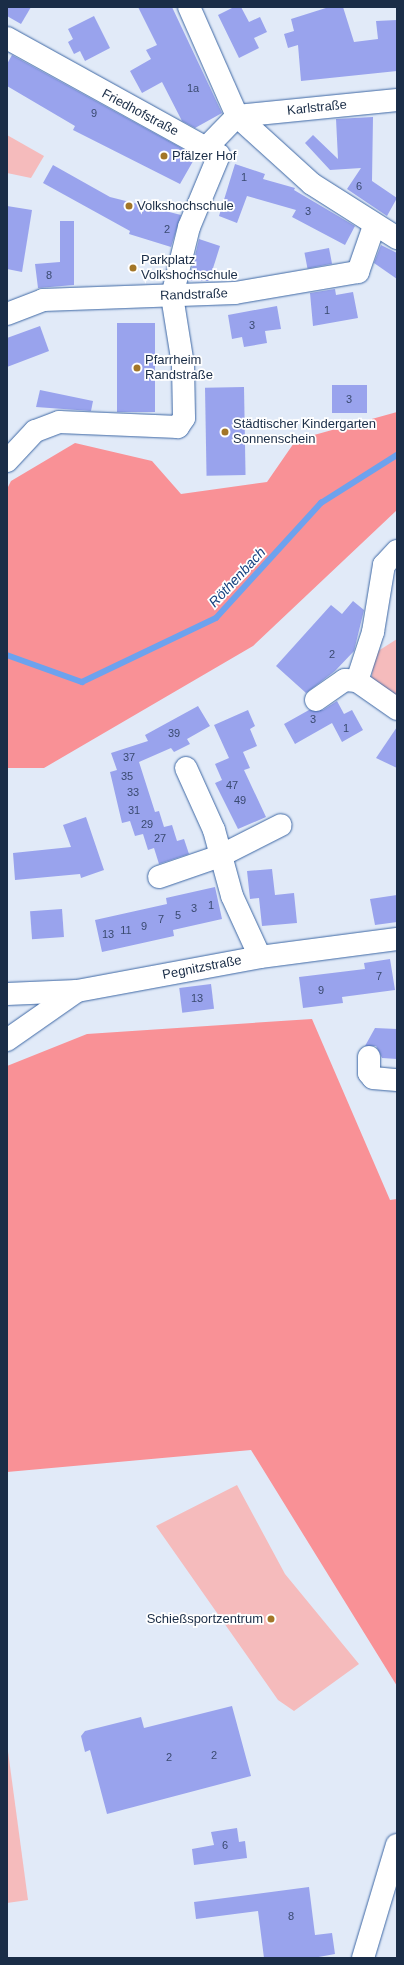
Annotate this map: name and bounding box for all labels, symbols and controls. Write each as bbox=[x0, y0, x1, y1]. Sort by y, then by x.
house number: 1a bbox=[187, 81, 199, 95]
street label: Friedhofstraße bbox=[99, 86, 181, 140]
street label: Karlstraße bbox=[286, 97, 348, 119]
house number: 9 bbox=[91, 106, 97, 120]
place label: Pfälzer Hof bbox=[172, 148, 236, 164]
marker: Pfälzer Hof bbox=[159, 151, 169, 161]
house number: 1 bbox=[241, 170, 247, 184]
house number: 6 bbox=[356, 179, 362, 193]
place label: Volkshochschule bbox=[137, 198, 234, 214]
marker: Volkshochschule bbox=[124, 201, 134, 211]
house number: 3 bbox=[305, 204, 311, 218]
house number: 2 bbox=[164, 222, 170, 236]
place label: Parkplatz Volkshochschule bbox=[141, 253, 238, 284]
marker: Parkplatz Volkshochschule bbox=[128, 263, 138, 273]
house number: 8 bbox=[46, 268, 52, 282]
street label: Randstraße bbox=[160, 286, 228, 304]
house number: 1 bbox=[324, 303, 330, 317]
house number: 3 bbox=[249, 318, 255, 332]
place label: Pfarrheim Randstraße bbox=[145, 353, 213, 384]
marker: Pfarrheim Randstraße bbox=[132, 363, 142, 373]
house number: 3 bbox=[346, 392, 352, 406]
place label: Städtischer Kindergarten Sonnenschein bbox=[233, 417, 376, 448]
marker: Städtischer Kindergarten Sonnenschein bbox=[220, 427, 230, 437]
water label: Röthenbach bbox=[205, 544, 269, 610]
house number: 2 bbox=[329, 647, 335, 661]
house number: 3 bbox=[310, 712, 316, 726]
house number: 1 bbox=[343, 721, 349, 735]
house number: 39 bbox=[168, 726, 180, 740]
house number: 37 bbox=[123, 750, 135, 764]
house number: 35 bbox=[121, 769, 133, 783]
house number: 47 bbox=[226, 778, 238, 792]
house number: 33 bbox=[127, 785, 139, 799]
house number: 49 bbox=[234, 793, 246, 807]
house number: 31 bbox=[128, 803, 140, 817]
house number: 29 bbox=[141, 817, 153, 831]
house number: 27 bbox=[154, 831, 166, 845]
house number: 1 bbox=[208, 898, 214, 912]
house number: 3 bbox=[191, 901, 197, 915]
house number: 5 bbox=[175, 908, 181, 922]
house number: 7 bbox=[158, 912, 164, 926]
house number: 9 bbox=[141, 919, 147, 933]
house number: 11 bbox=[120, 923, 132, 937]
house number: 13 bbox=[102, 927, 114, 941]
street label: Pegnitzstraße bbox=[161, 953, 243, 983]
house number: 7 bbox=[376, 969, 382, 983]
house number: 9 bbox=[318, 983, 324, 997]
house number: 13 bbox=[191, 991, 203, 1005]
place label: Schießsportzentrum bbox=[147, 1611, 263, 1627]
marker: Schießsportzentrum bbox=[266, 1614, 276, 1624]
house number: 2 bbox=[211, 1748, 217, 1762]
house number: 2 bbox=[166, 1750, 172, 1764]
house number: 6 bbox=[222, 1838, 228, 1852]
house number: 8 bbox=[288, 1909, 294, 1923]

